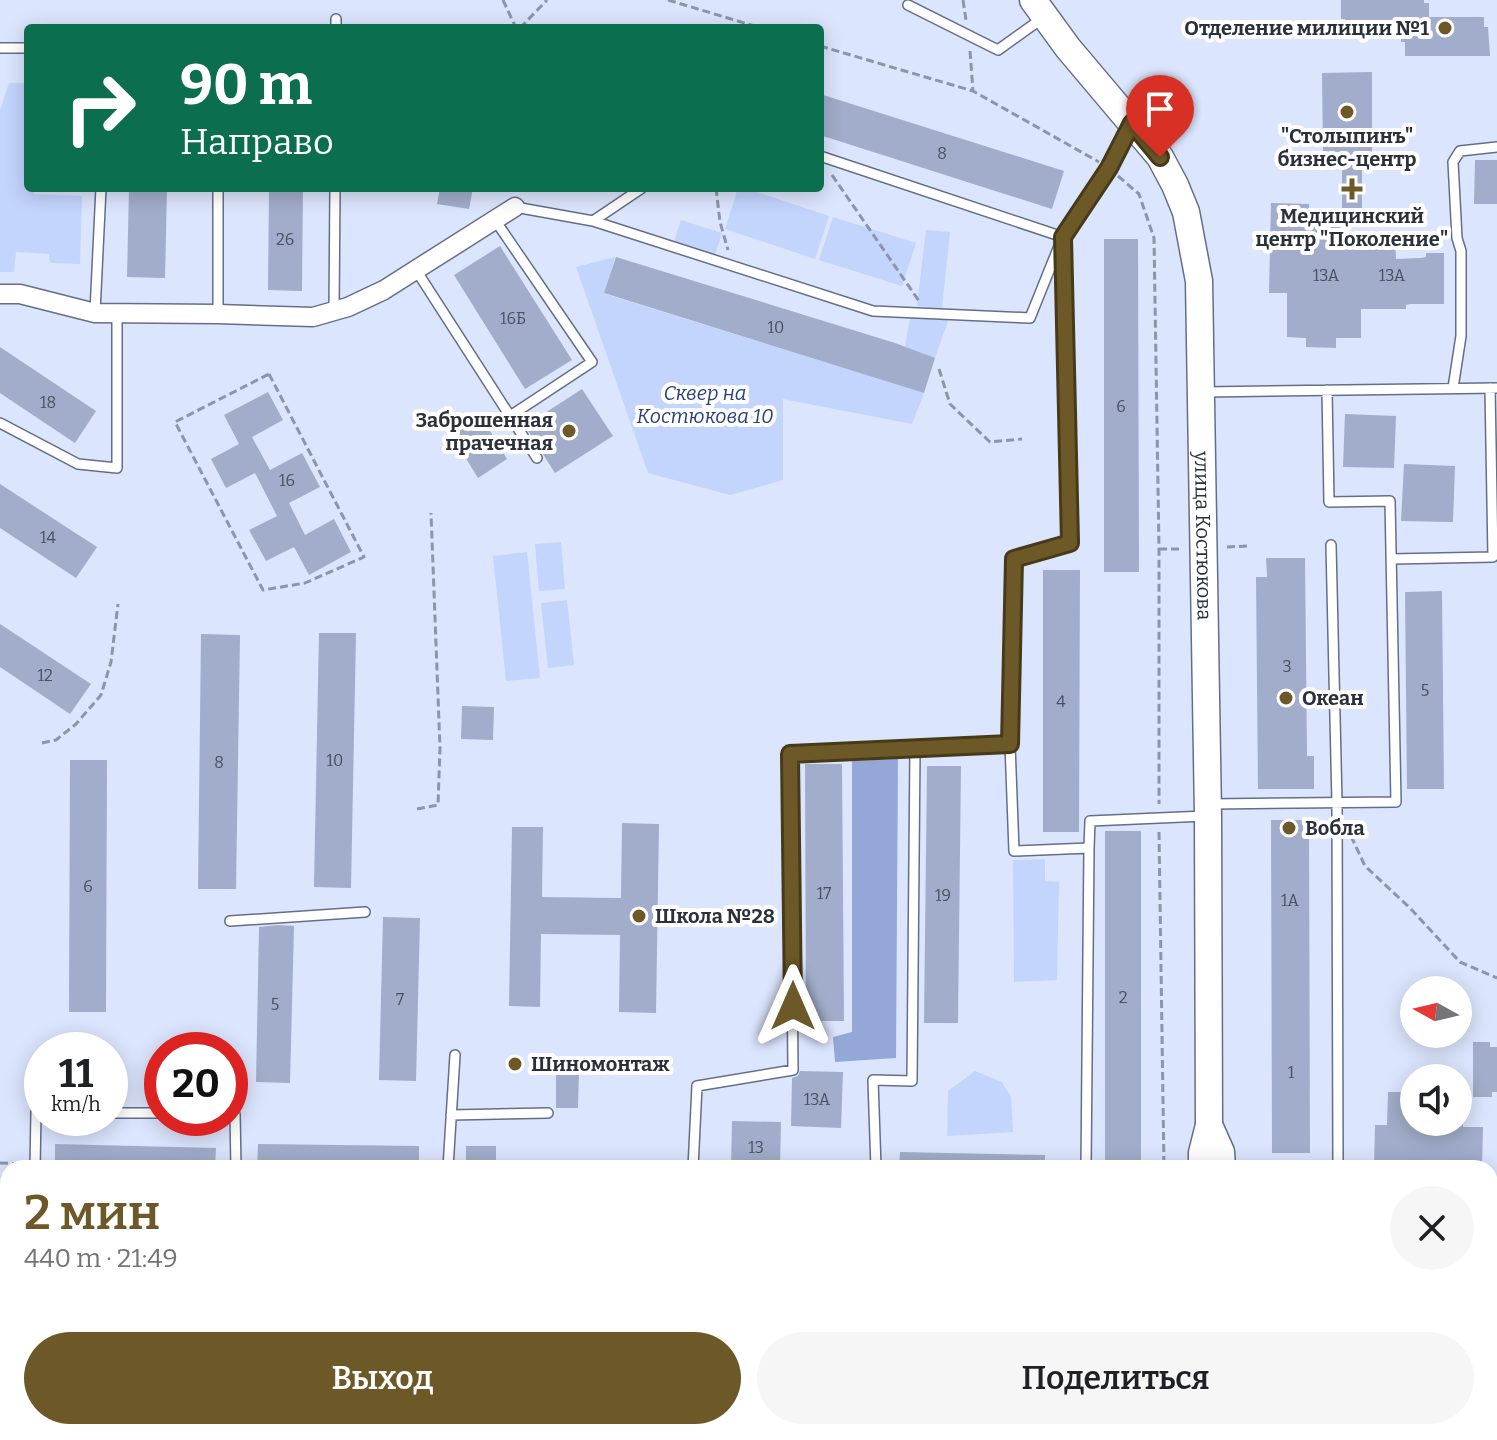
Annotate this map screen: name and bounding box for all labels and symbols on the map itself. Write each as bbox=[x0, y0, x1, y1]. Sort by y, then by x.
place label: Отделение милиции №1 bbox=[1184, 16, 1429, 40]
marker: Отделение милиции №1 bbox=[1436, 19, 1454, 37]
pin bbox=[1126, 75, 1194, 157]
marker: "Столыпинъ" бизнес-центр bbox=[1338, 103, 1356, 121]
place label: "Столыпинъ" бизнес-центр bbox=[1278, 124, 1417, 171]
house number: 8 bbox=[937, 144, 947, 163]
marker: Медицинский центр "Поколение" bbox=[1341, 178, 1363, 200]
place label: Медицинский центр "Поколение" bbox=[1256, 204, 1448, 251]
house number: 26 bbox=[276, 230, 294, 249]
house number: 13А bbox=[1313, 266, 1340, 285]
house number: 13А bbox=[1379, 266, 1406, 285]
house number: 16Б bbox=[500, 309, 526, 328]
house number: 10 bbox=[768, 318, 784, 337]
park label: Сквер на Костюкова 10 bbox=[637, 381, 774, 428]
house number: 18 bbox=[40, 393, 56, 412]
house number: 6 bbox=[1116, 397, 1126, 416]
place label: Заброшенная прачечная bbox=[416, 408, 553, 455]
marker: Заброшенная прачечная bbox=[560, 422, 578, 440]
street label: улица Костюкова bbox=[1190, 450, 1217, 621]
house number: 16 bbox=[279, 471, 295, 490]
house number: 14 bbox=[40, 528, 57, 547]
house number: 3 bbox=[1282, 657, 1292, 676]
house number: 12 bbox=[37, 666, 53, 685]
house number: 5 bbox=[1421, 681, 1429, 700]
place label: Океан bbox=[1302, 686, 1364, 710]
marker: Океан bbox=[1277, 689, 1295, 707]
house number: 4 bbox=[1056, 692, 1066, 711]
house number: 10 bbox=[327, 751, 343, 770]
house number: 8 bbox=[214, 753, 224, 772]
place label: Вобла bbox=[1305, 816, 1365, 840]
marker: Вобла bbox=[1280, 819, 1298, 837]
house number: 6 bbox=[83, 877, 93, 896]
house number: 17 bbox=[817, 884, 831, 903]
house number: 19 bbox=[935, 886, 951, 905]
house number: 1А bbox=[1281, 891, 1300, 910]
place label: Школа №28 bbox=[655, 904, 775, 928]
marker: Школа №28 bbox=[630, 907, 648, 925]
position arrow bbox=[751, 964, 835, 1048]
north arrow bbox=[1400, 976, 1472, 1048]
house number: 2 bbox=[1119, 988, 1127, 1007]
house number: 7 bbox=[396, 990, 404, 1009]
house number: 5 bbox=[271, 995, 279, 1014]
speed limit sign: 20 bbox=[144, 1032, 248, 1136]
place label: Шиномонтаж bbox=[531, 1052, 670, 1076]
marker: Шиномонтаж bbox=[506, 1055, 524, 1073]
house number: 1 bbox=[1288, 1063, 1295, 1082]
house number: 13А bbox=[804, 1090, 831, 1109]
house number: 13 bbox=[748, 1138, 764, 1157]

